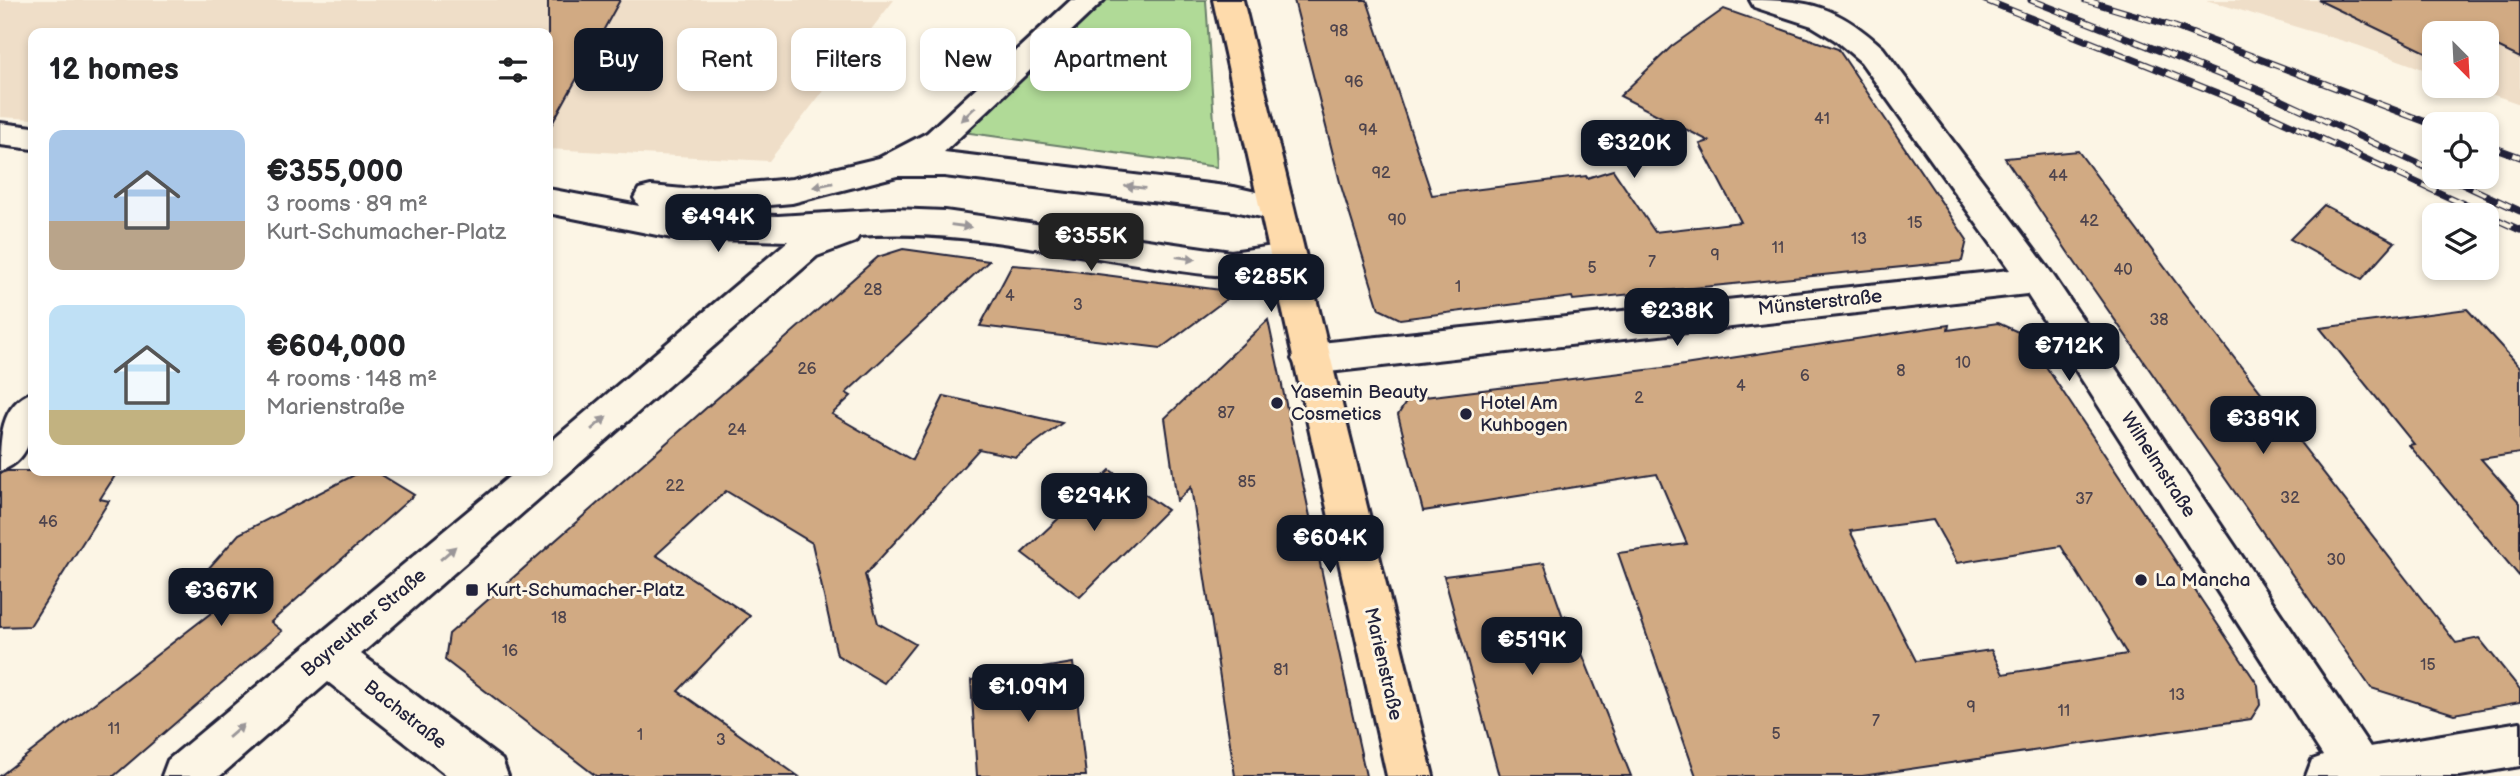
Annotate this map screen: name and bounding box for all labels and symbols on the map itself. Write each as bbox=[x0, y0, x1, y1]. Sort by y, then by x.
north arrow bbox=[2422, 21, 2499, 98]
house number: 98 bbox=[1330, 22, 1348, 41]
house number: 96 bbox=[1344, 73, 1364, 92]
one-way arrow bbox=[960, 106, 977, 122]
house number: 41 bbox=[1814, 110, 1830, 129]
pin: €320K bbox=[1585, 120, 1683, 180]
house number: 94 bbox=[1358, 121, 1378, 140]
house number: 92 bbox=[1372, 164, 1391, 183]
house number: 44 bbox=[2048, 167, 2068, 186]
one-way arrow bbox=[812, 180, 834, 191]
one-way arrow bbox=[1124, 182, 1146, 193]
pin: €494K bbox=[669, 194, 767, 254]
house number: 90 bbox=[1388, 211, 1406, 230]
house number: 42 bbox=[2079, 212, 2099, 231]
pin: €355K bbox=[1042, 214, 1140, 273]
house number: 15 bbox=[1907, 214, 1923, 233]
one-way arrow bbox=[950, 221, 972, 232]
house number: 13 bbox=[1851, 230, 1867, 249]
house number: 11 bbox=[1772, 239, 1784, 258]
house number: 9 bbox=[1710, 246, 1720, 265]
one-way arrow bbox=[1176, 253, 1198, 264]
house number: 7 bbox=[1648, 253, 1656, 272]
pin: €285K bbox=[1222, 254, 1320, 314]
house number: 5 bbox=[1587, 259, 1597, 278]
house number: 40 bbox=[2113, 261, 2133, 280]
house number: 1 bbox=[1455, 278, 1461, 297]
house number: 28 bbox=[864, 281, 882, 300]
street label: Münsterstraße bbox=[1757, 285, 1883, 321]
house number: 4 bbox=[1005, 287, 1015, 306]
pin: €238K bbox=[1628, 288, 1726, 348]
house number: 3 bbox=[1073, 296, 1083, 315]
house number: 38 bbox=[2149, 311, 2169, 330]
pin: €712K bbox=[2020, 324, 2118, 383]
house number: 10 bbox=[1955, 354, 1971, 373]
house number: 26 bbox=[797, 360, 817, 379]
house number: 8 bbox=[1896, 362, 1906, 381]
house number: 6 bbox=[1800, 367, 1810, 386]
house number: 4 bbox=[1736, 377, 1746, 396]
place label: Yasemin Beauty Cosmetics bbox=[1290, 381, 1428, 426]
house number: 2 bbox=[1634, 389, 1644, 408]
place label: Hotel Am Kuhbogen bbox=[1480, 392, 1568, 437]
marker: Yasemin Beauty Cosmetics bbox=[1269, 395, 1285, 411]
pin: €389K bbox=[2214, 396, 2312, 456]
house number: 87 bbox=[1217, 404, 1235, 423]
marker: Hotel Am Kuhbogen bbox=[1458, 406, 1474, 422]
street label: Wilhelmstraße bbox=[2115, 408, 2201, 522]
one-way arrow bbox=[591, 416, 608, 431]
house number: 24 bbox=[728, 421, 747, 440]
house number: 85 bbox=[1238, 473, 1256, 492]
pin: €294K bbox=[1045, 474, 1143, 533]
house number: 22 bbox=[666, 477, 685, 496]
house number: 32 bbox=[2280, 489, 2300, 508]
house number: 37 bbox=[2075, 490, 2093, 509]
house number: 46 bbox=[38, 513, 58, 532]
pin: €604K bbox=[1281, 516, 1379, 575]
one-way arrow bbox=[439, 545, 457, 561]
house number: 30 bbox=[2326, 551, 2346, 570]
street label: Bayreuther Straße bbox=[297, 564, 431, 682]
pin: €367K bbox=[172, 568, 270, 628]
place label: La Mancha bbox=[2155, 569, 2250, 592]
marker: La Mancha bbox=[2133, 572, 2149, 588]
place label: Kurt-Schumacher-Platz bbox=[486, 579, 685, 602]
marker: Kurt-Schumacher-Platz bbox=[464, 582, 480, 598]
street label: Marienstraße bbox=[1359, 605, 1407, 723]
house number: 18 bbox=[551, 609, 567, 628]
pin: €519K bbox=[1483, 618, 1581, 677]
house number: 16 bbox=[502, 642, 518, 661]
house number: 15 bbox=[2420, 656, 2436, 675]
house number: 81 bbox=[1273, 661, 1289, 680]
pin: €1.09M bbox=[971, 664, 1085, 724]
street label: Bachstraße bbox=[359, 676, 451, 754]
house number: 13 bbox=[2169, 686, 2185, 705]
house number: 9 bbox=[1966, 698, 1976, 717]
house number: 11 bbox=[2058, 702, 2070, 721]
house number: 7 bbox=[1872, 712, 1880, 731]
house number: 11 bbox=[108, 720, 120, 739]
one-way arrow bbox=[228, 724, 245, 739]
house number: 5 bbox=[1771, 725, 1781, 744]
house number: 1 bbox=[637, 726, 643, 745]
house number: 3 bbox=[716, 731, 726, 750]

